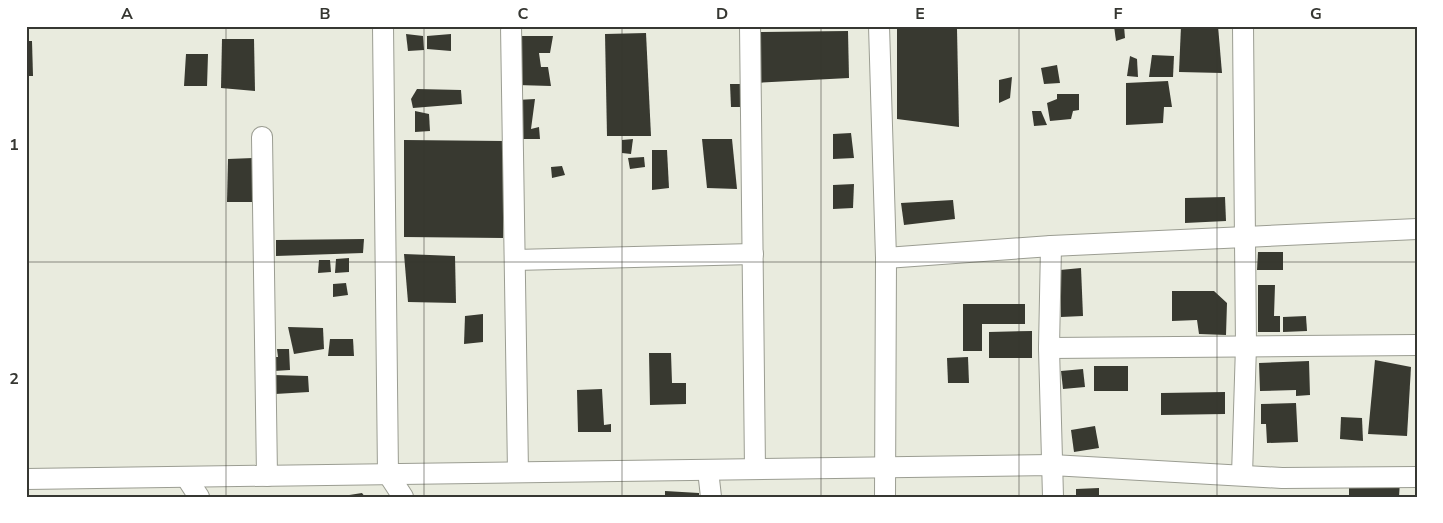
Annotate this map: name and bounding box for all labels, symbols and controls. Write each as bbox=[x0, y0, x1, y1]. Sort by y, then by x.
text: A bbox=[121, 3, 133, 25]
text: B bbox=[319, 3, 331, 25]
text: C bbox=[518, 3, 529, 25]
text: D bbox=[716, 3, 728, 25]
text: E bbox=[915, 3, 925, 25]
text: F bbox=[1114, 3, 1123, 25]
text: G bbox=[1310, 3, 1322, 25]
text: 1 bbox=[9, 134, 19, 156]
text: 2 bbox=[9, 368, 19, 390]

